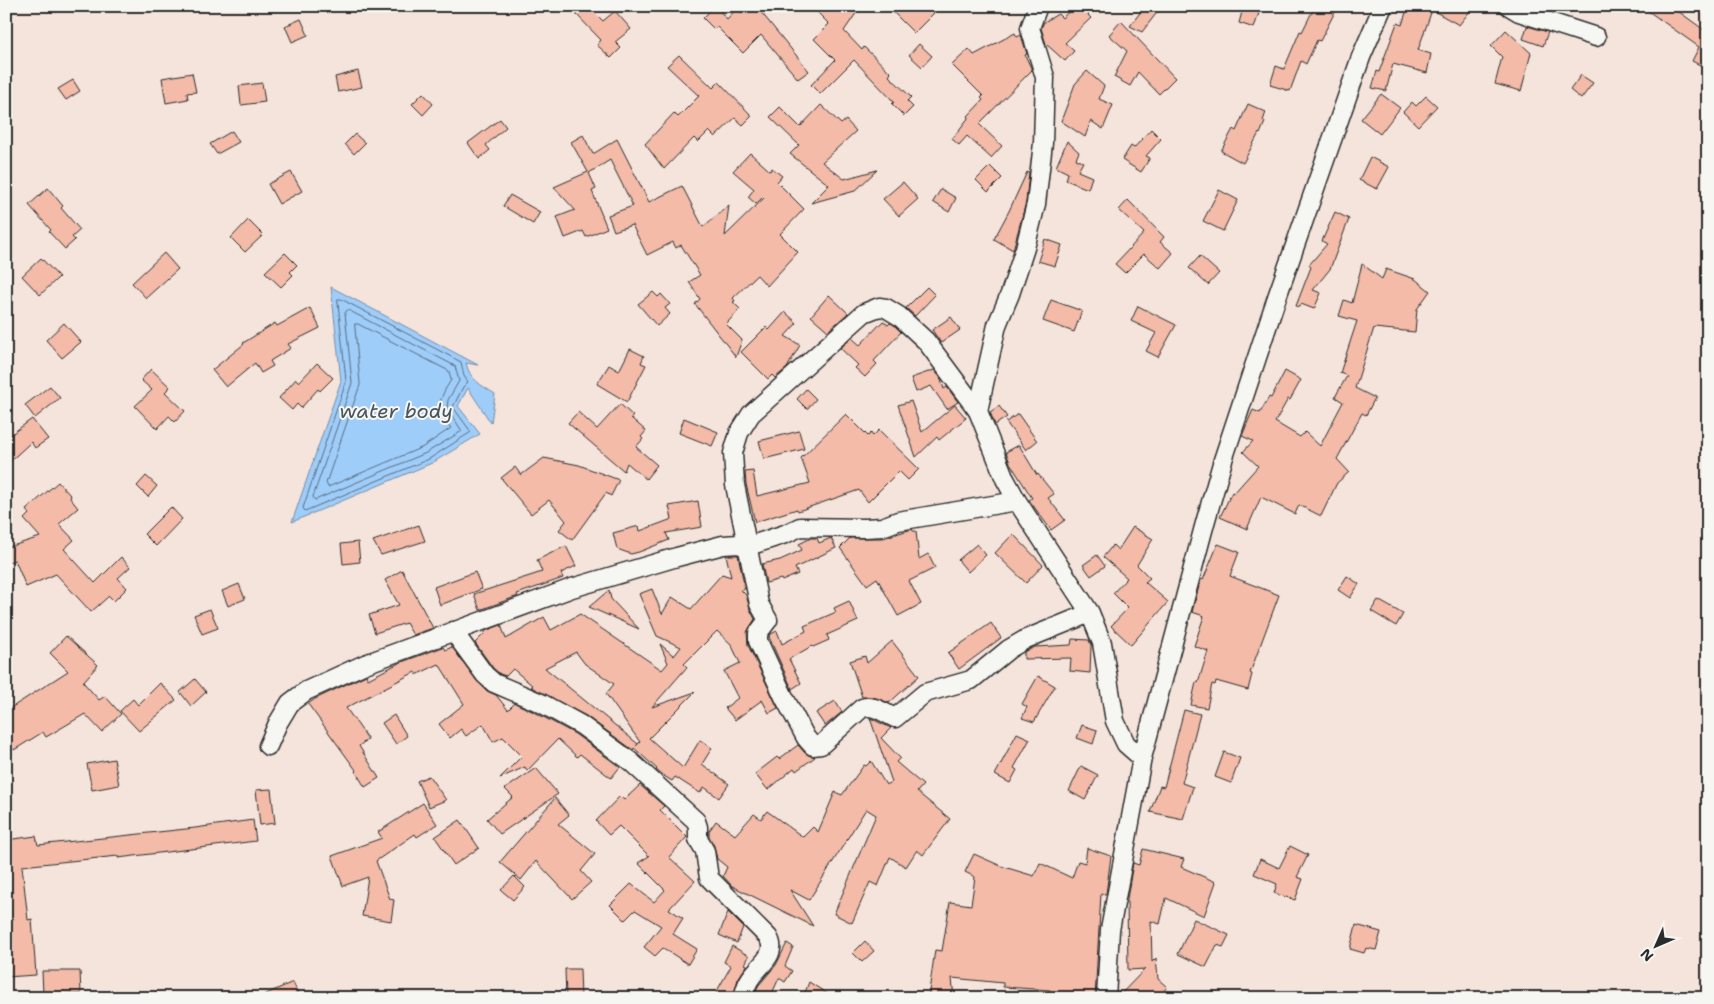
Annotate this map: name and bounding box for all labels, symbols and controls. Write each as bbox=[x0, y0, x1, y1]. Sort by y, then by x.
water label: water body bbox=[339, 398, 453, 424]
north arrow bbox=[1632, 922, 1682, 972]
text: N bbox=[1637, 945, 1657, 965]

